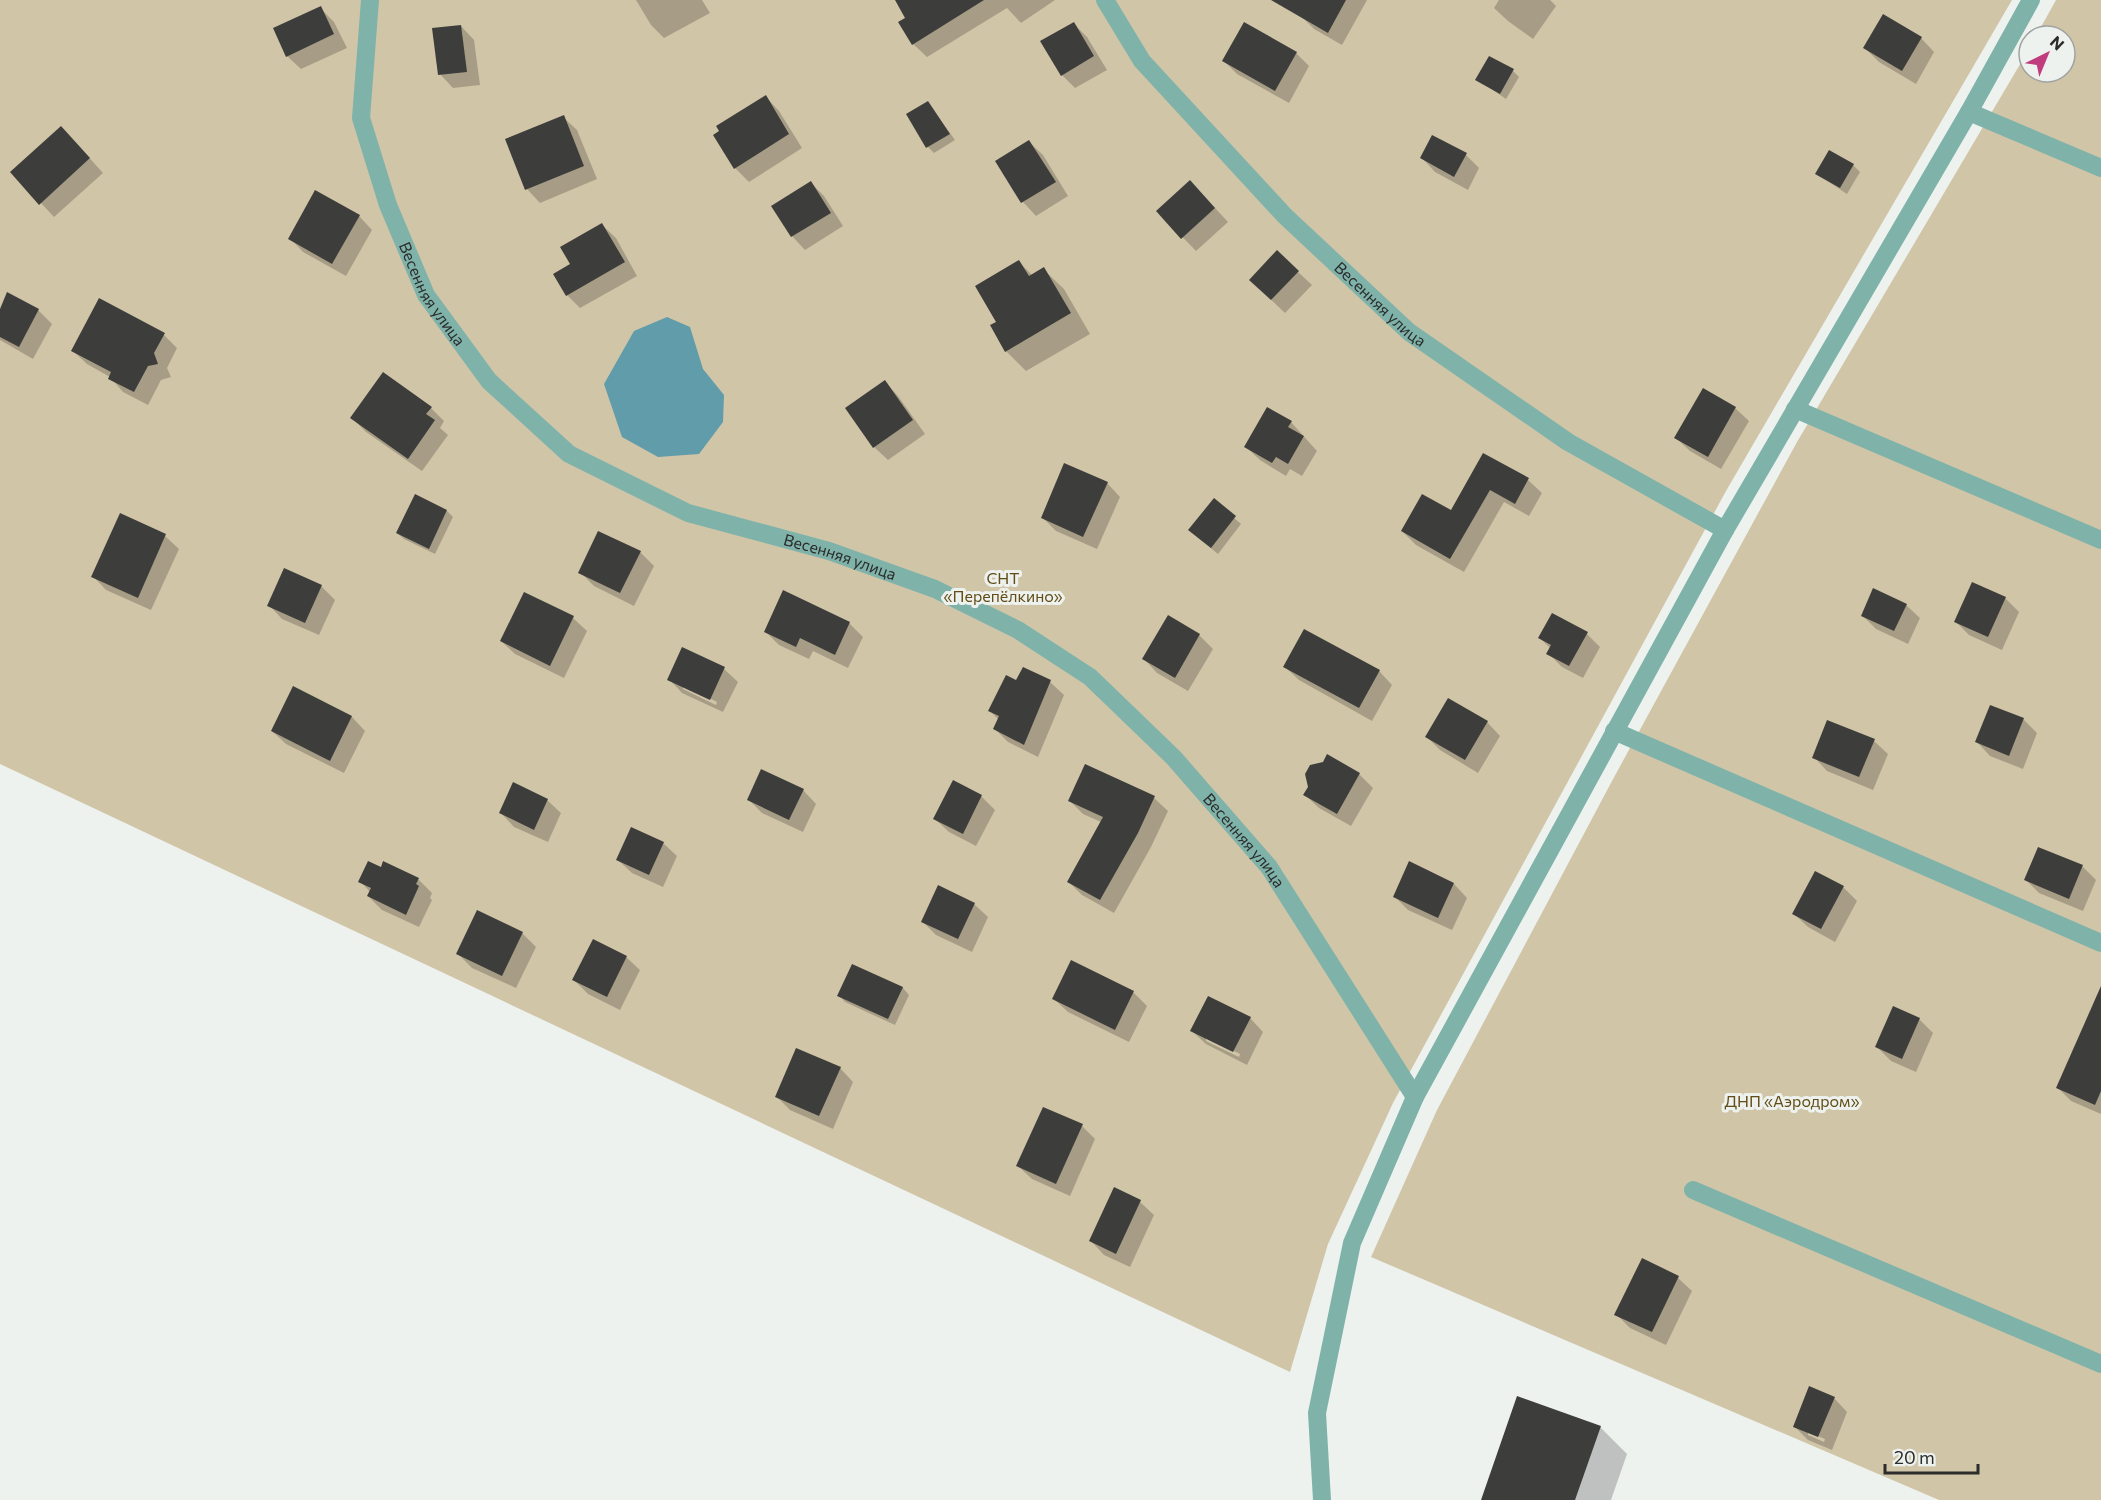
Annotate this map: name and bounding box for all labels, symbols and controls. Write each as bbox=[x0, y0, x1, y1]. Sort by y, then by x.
north arrow bbox=[2017, 24, 2077, 84]
text: N bbox=[2047, 32, 2068, 54]
street label: Весенняя улица bbox=[396, 239, 470, 349]
street label: Весенняя улица bbox=[1331, 257, 1430, 350]
street label: Весенняя улица bbox=[782, 529, 899, 583]
park label: СНТ «Перепёлкино» bbox=[943, 568, 1063, 605]
street label: Весенняя улица bbox=[1200, 789, 1289, 891]
park label: ДНП «Аэродром» bbox=[1724, 1091, 1860, 1110]
scale bar bbox=[1885, 1437, 1978, 1475]
text: 20 m bbox=[1894, 1446, 1935, 1468]

